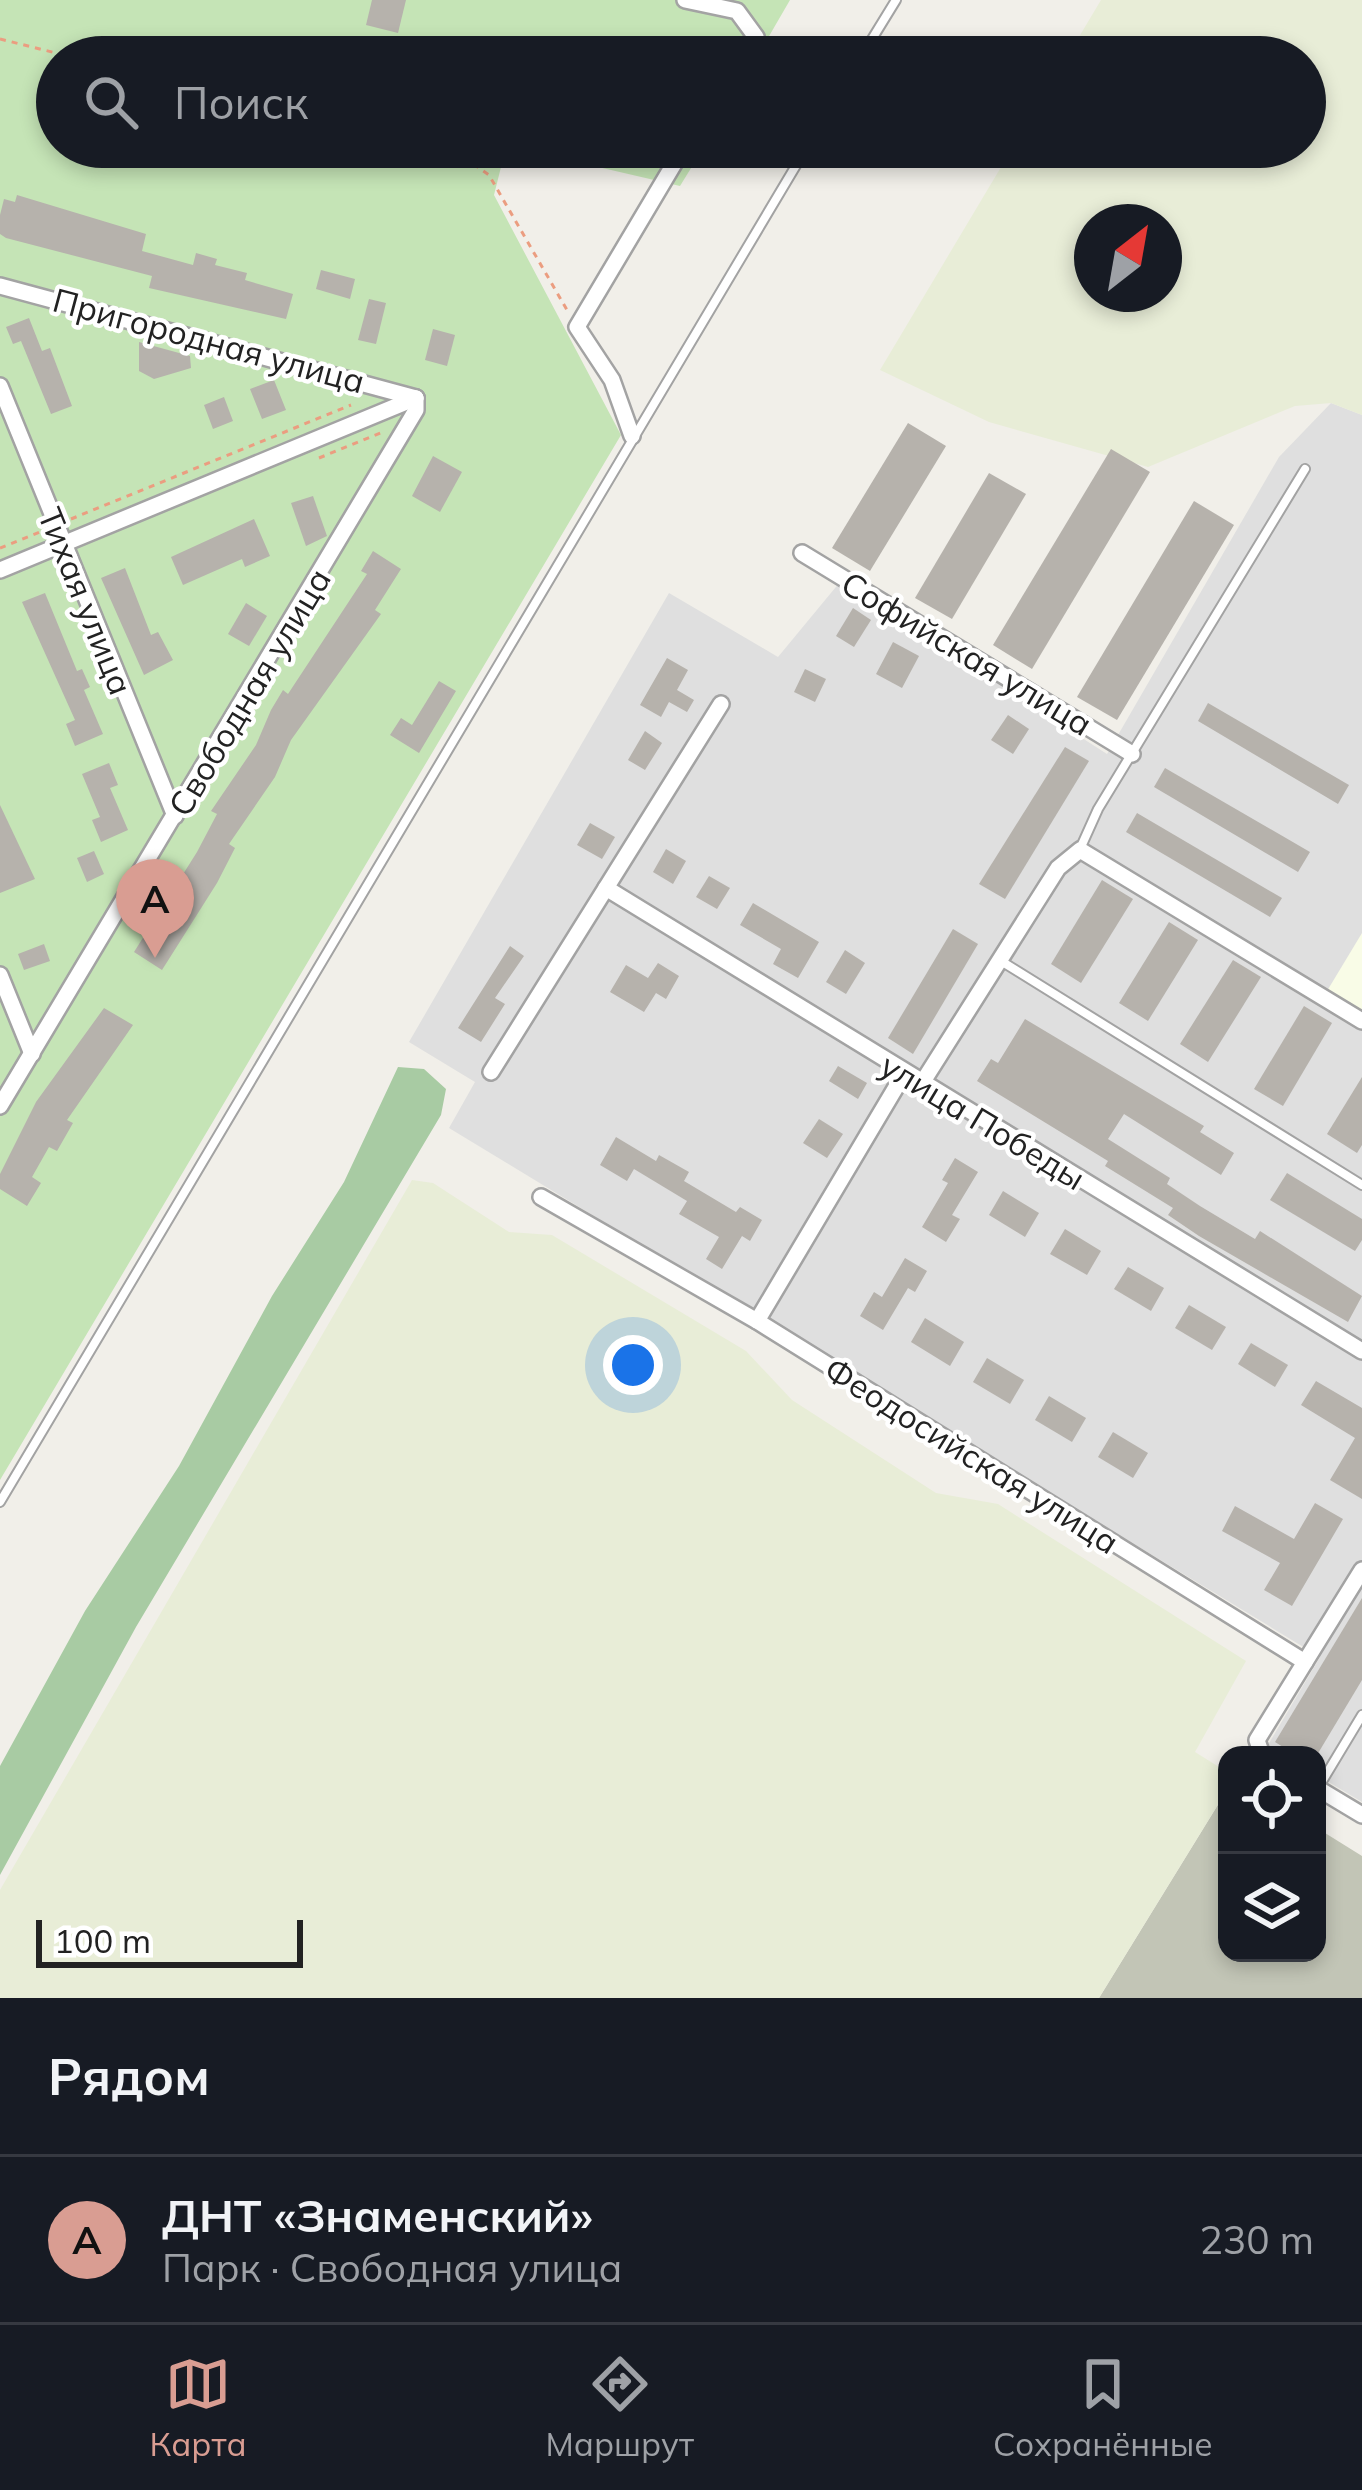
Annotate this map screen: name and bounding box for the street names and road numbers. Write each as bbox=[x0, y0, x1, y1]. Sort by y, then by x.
street label: Пригородная улица bbox=[49, 279, 369, 401]
street label: Тихая улица bbox=[30, 502, 142, 700]
street label: Свободная улица bbox=[159, 561, 339, 823]
street label: Софийская улица bbox=[834, 562, 1100, 744]
street label: улица Победы bbox=[873, 1044, 1093, 1198]
street label: Феодосийская улица bbox=[818, 1348, 1126, 1562]

